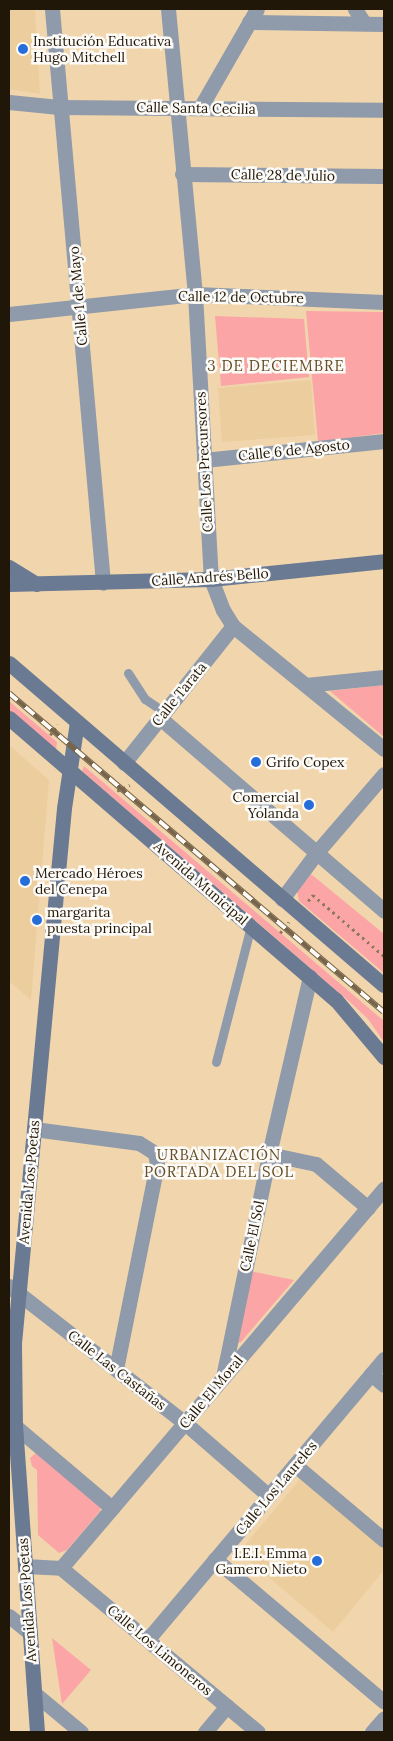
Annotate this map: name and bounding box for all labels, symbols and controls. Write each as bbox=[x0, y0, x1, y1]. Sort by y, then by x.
place label: Institución Educativa Hugo Mitchell bbox=[33, 33, 171, 65]
marker: Institución Educativa Hugo Mitchell bbox=[17, 43, 29, 55]
street label: Calle Santa Cecilia bbox=[136, 99, 256, 117]
street label: Calle 28 de Julio bbox=[231, 166, 335, 184]
street label: Calle 1 de Mayo bbox=[65, 246, 91, 346]
street label: Calle 12 de Octubre bbox=[178, 288, 304, 306]
district label: 3 DE DECIEMBRE bbox=[205, 357, 347, 375]
street label: Calle Los Precursores bbox=[192, 391, 216, 533]
street label: Calle 6 de Agosto bbox=[237, 436, 351, 464]
street label: Calle Andrés Bello bbox=[151, 565, 269, 589]
street label: Calle Tarata bbox=[148, 659, 210, 729]
place label: Grifo Copex bbox=[266, 754, 344, 770]
marker: Grifo Copex bbox=[250, 756, 262, 768]
place label: Comercial Yolanda bbox=[233, 789, 299, 822]
marker: Comercial Yolanda bbox=[303, 799, 315, 811]
street label: Avenida Municipal bbox=[151, 838, 251, 928]
place label: Mercado Héroes del Cenepa bbox=[35, 865, 143, 898]
marker: Mercado Héroes del Cenepa bbox=[19, 875, 31, 887]
place label: margarita puesta principal bbox=[47, 904, 152, 936]
marker: margarita puesta principal bbox=[31, 914, 43, 926]
street label: Avenida Los Poetas bbox=[15, 1119, 43, 1245]
district label: URBANIZACIÓN PORTADA DEL SOL bbox=[142, 1145, 296, 1180]
street label: Calle El Sol bbox=[236, 1199, 268, 1273]
street label: Calle Las Castañas bbox=[65, 1326, 169, 1414]
street label: Calle El Moral bbox=[176, 1352, 246, 1432]
street label: Calle Los Laureles bbox=[232, 1438, 320, 1538]
street label: Avenida Los Poetas bbox=[14, 1537, 40, 1663]
place label: I.E.I. Emma Gamero Nieto bbox=[215, 1545, 307, 1578]
marker: I.E.I. Emma Gamero Nieto bbox=[311, 1555, 323, 1567]
street label: Calle Los Limoneros bbox=[104, 1601, 216, 1699]

